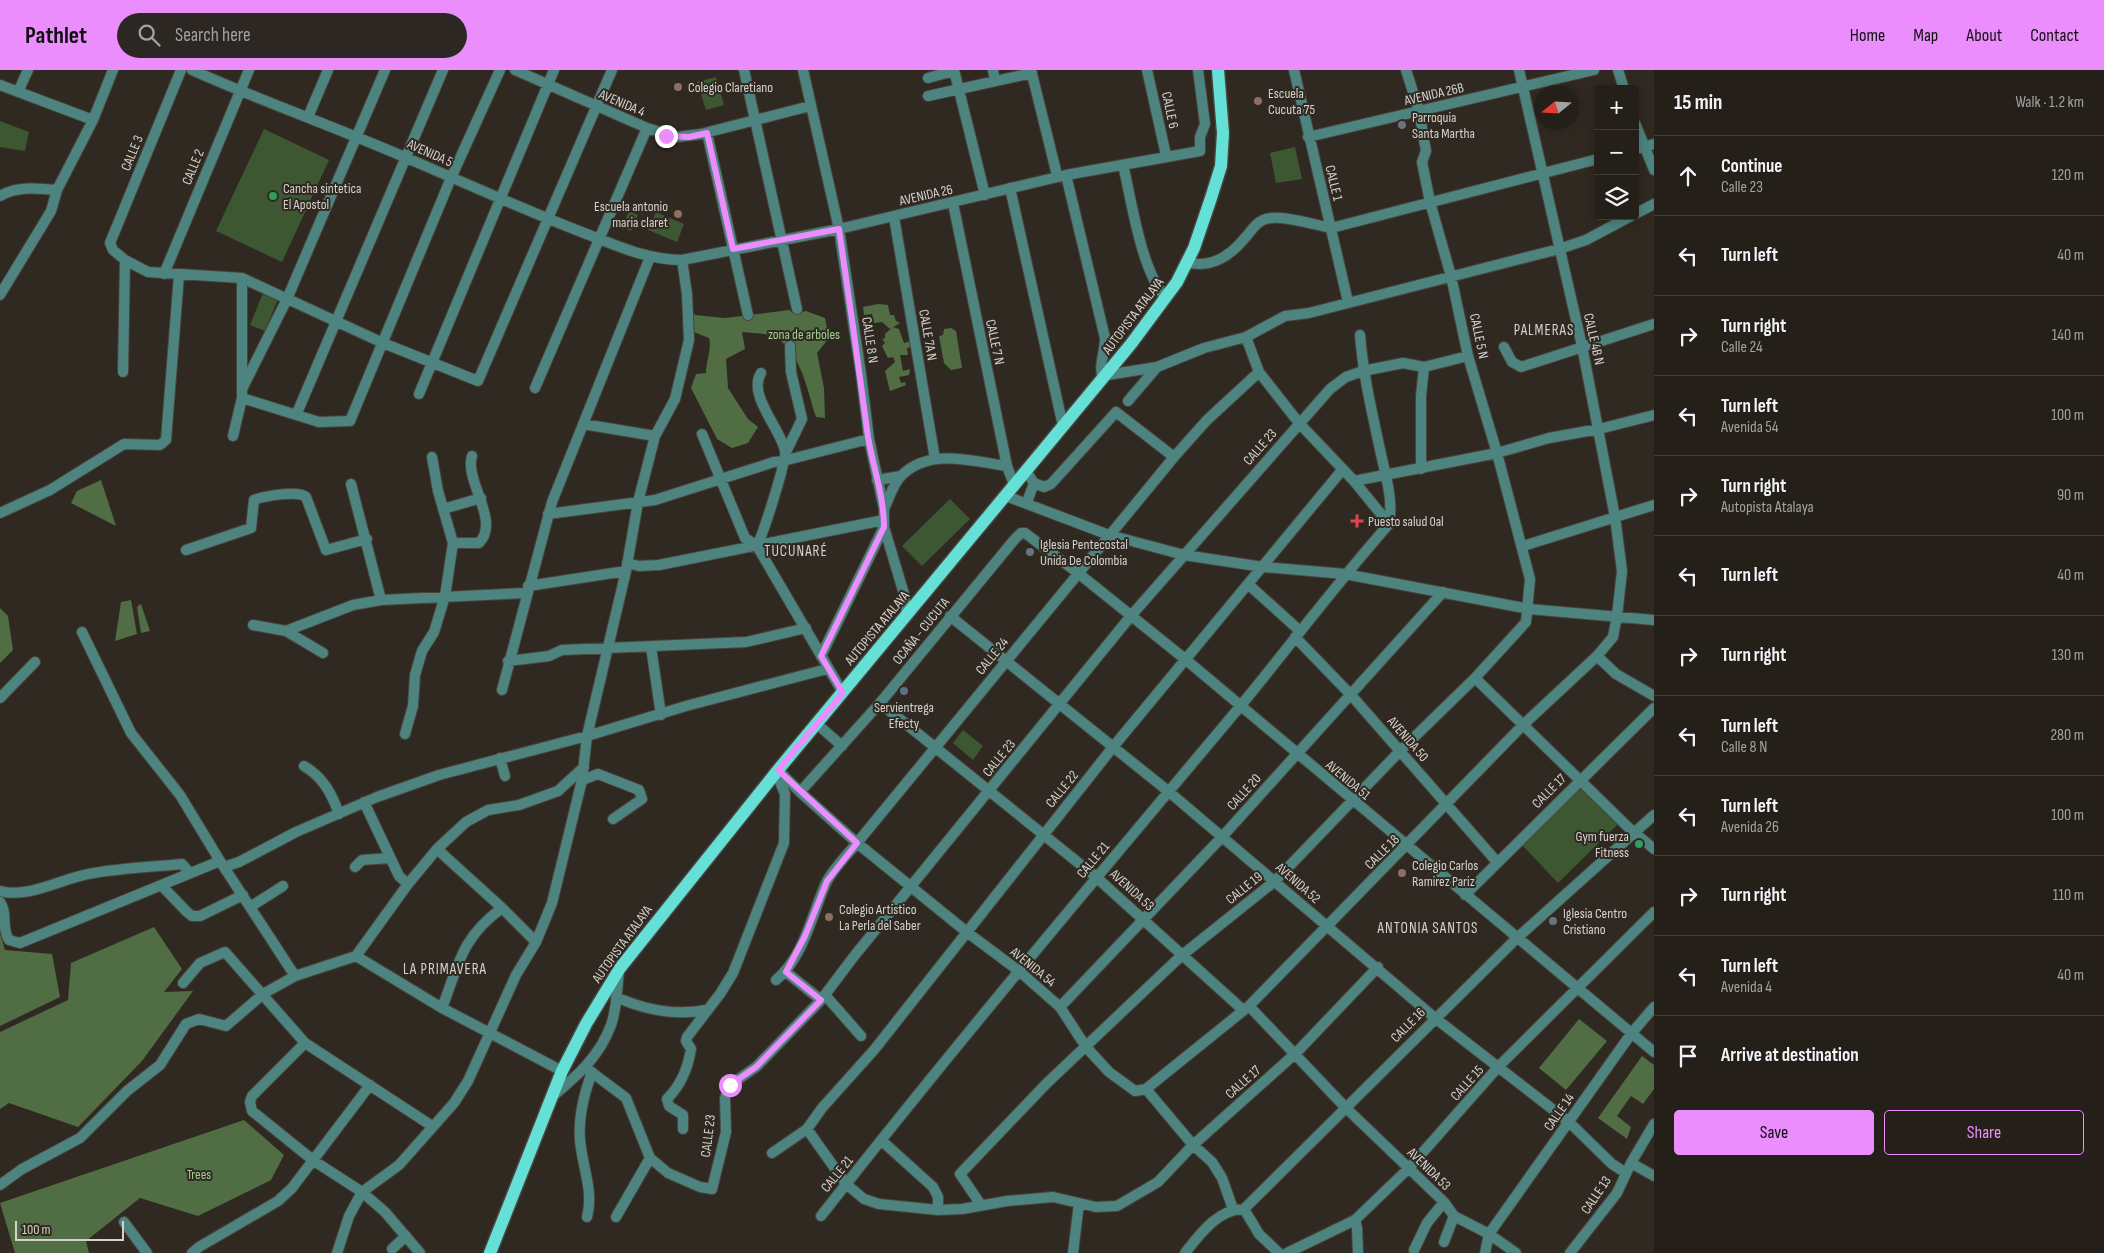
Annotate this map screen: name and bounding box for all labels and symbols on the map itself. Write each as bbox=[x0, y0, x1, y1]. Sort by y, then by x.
place label: Colegio Claretiano bbox=[688, 79, 773, 96]
street label: AVENIDA 26B bbox=[1402, 79, 1465, 109]
marker: Colegio Claretiano bbox=[672, 81, 684, 93]
street label: AVENIDA 4 bbox=[595, 85, 648, 120]
place label: Escuela Cucuta 75 bbox=[1268, 85, 1315, 118]
north arrow bbox=[1534, 85, 1579, 130]
street label: CALLE 6 bbox=[1158, 90, 1182, 130]
marker: Escuela Cucuta 75 bbox=[1252, 95, 1264, 107]
place label: Parroquia Santa Martha bbox=[1412, 109, 1475, 142]
marker: Parroquia Santa Martha bbox=[1396, 119, 1408, 131]
route end bbox=[655, 125, 678, 148]
street label: CALLE 3 bbox=[117, 133, 147, 173]
street label: AVENIDA 5 bbox=[404, 135, 456, 171]
street label: CALLE 2 bbox=[178, 146, 208, 187]
street label: CALLE 1 bbox=[1321, 163, 1347, 203]
place label: Cancha sintetica El Apostol bbox=[283, 180, 361, 213]
street label: AVENIDA 26 bbox=[897, 181, 954, 210]
marker: Cancha sintetica El Apostol bbox=[267, 190, 279, 202]
place label: Escuela antonio maria claret bbox=[594, 198, 668, 231]
marker: Escuela antonio maria claret bbox=[672, 208, 684, 220]
street label: AUTOPISTA ATALAYA bbox=[1098, 274, 1168, 358]
street label: CALLE 7A N bbox=[915, 308, 941, 362]
street label: CALLE 4B N bbox=[1580, 311, 1608, 367]
street label: CALLE 5 N bbox=[1466, 312, 1492, 360]
street label: CALLE 8 N bbox=[858, 316, 882, 364]
street label: CALLE 7 N bbox=[982, 318, 1008, 366]
district label: PALMERAS bbox=[1514, 321, 1574, 340]
park label: zona de arboles bbox=[768, 326, 840, 343]
street label: CALLE 23 bbox=[1240, 425, 1281, 469]
place label: Puesto salud 0al bbox=[1368, 513, 1444, 530]
marker: Puesto salud 0al bbox=[1350, 514, 1364, 528]
place label: Iglesia Pentecostal Unida De Colombia bbox=[1040, 536, 1128, 569]
district label: TUCUNARÉ bbox=[764, 542, 828, 561]
marker: Iglesia Pentecostal Unida De Colombia bbox=[1024, 546, 1036, 558]
street label: AUTOPISTA ATALAYA bbox=[840, 587, 914, 669]
street label: OCAÑA - CUCUTA bbox=[889, 593, 954, 668]
street label: CALLE 24 bbox=[972, 634, 1012, 678]
marker: Servientrega Efecty bbox=[898, 685, 910, 697]
place label: Servientrega Efecty bbox=[874, 699, 934, 732]
street label: AVENIDA 50 bbox=[1383, 712, 1432, 765]
street label: CALLE 23 bbox=[979, 736, 1019, 780]
street label: AVENIDA 51 bbox=[1321, 756, 1374, 804]
street label: CALLE 22 bbox=[1042, 767, 1082, 811]
street label: CALLE 20 bbox=[1223, 770, 1265, 814]
street label: CALLE 17 bbox=[1528, 770, 1570, 812]
place label: Gym fuerza Fitness bbox=[1576, 828, 1629, 861]
street label: CALLE 18 bbox=[1361, 831, 1403, 873]
street label: CALLE 21 bbox=[1073, 838, 1113, 882]
marker: Gym fuerza Fitness bbox=[1633, 838, 1645, 850]
place label: Colegio Carlos Ramirez Pariz bbox=[1412, 857, 1478, 890]
street label: AVENIDA 52 bbox=[1271, 858, 1324, 907]
street label: AVENIDA 53 bbox=[1105, 865, 1158, 914]
marker: Colegio Carlos Ramirez Pariz bbox=[1396, 867, 1408, 879]
street label: CALLE 19 bbox=[1222, 868, 1266, 908]
street label: AUTOPISTA ATALAYA bbox=[588, 901, 656, 987]
place label: Colegio Artistico La Perla del Saber bbox=[839, 901, 921, 934]
place label: Iglesia Centro Cristiano bbox=[1563, 905, 1627, 938]
marker: Colegio Artistico La Perla del Saber bbox=[823, 911, 835, 923]
marker: Iglesia Centro Cristiano bbox=[1547, 915, 1559, 927]
district label: ANTONIA SANTOS bbox=[1377, 919, 1478, 938]
street label: AVENIDA 54 bbox=[1006, 943, 1059, 991]
district label: LA PRIMAVERA bbox=[403, 960, 487, 979]
street label: CALLE 16 bbox=[1387, 1004, 1429, 1046]
street label: CALLE 17 bbox=[1222, 1061, 1264, 1102]
street label: CALLE 15 bbox=[1447, 1062, 1488, 1104]
route start bbox=[719, 1074, 742, 1097]
street label: CALLE 14 bbox=[1540, 1090, 1578, 1134]
street label: CALLE 23 bbox=[697, 1114, 719, 1158]
street label: AVENIDA 53 bbox=[1403, 1143, 1454, 1194]
street label: CALLE 21 bbox=[817, 1152, 857, 1196]
park label: Trees bbox=[187, 1166, 211, 1183]
street label: CALLE 13 bbox=[1577, 1173, 1615, 1217]
scale bar bbox=[15, 1218, 124, 1241]

